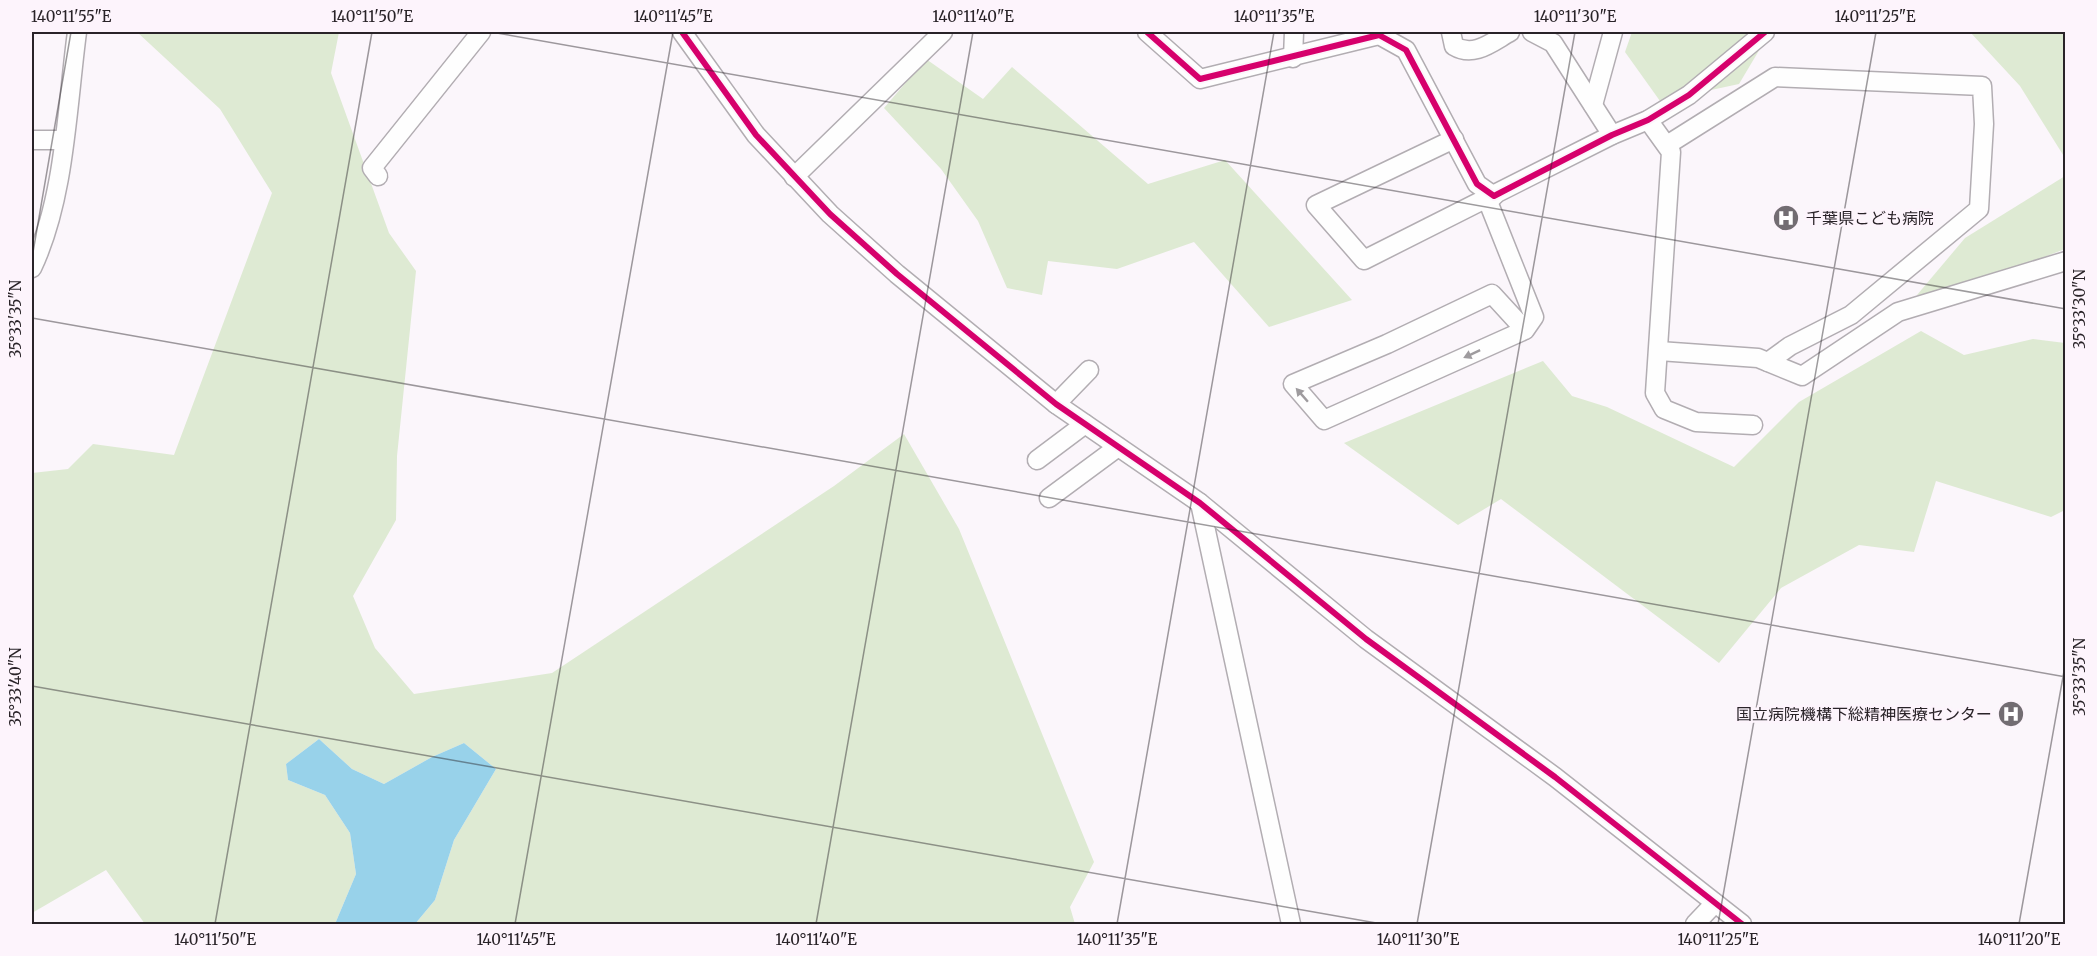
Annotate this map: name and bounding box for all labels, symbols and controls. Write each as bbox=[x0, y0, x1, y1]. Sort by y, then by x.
text: 140°11'55"E bbox=[31, 7, 112, 26]
text: 140°11'50"E bbox=[331, 7, 414, 26]
text: 140°11'45"E bbox=[633, 7, 713, 26]
text: 140°11'40"E bbox=[932, 7, 1014, 26]
text: 140°11'35"E bbox=[1234, 7, 1315, 26]
text: 140°11'30"E bbox=[1534, 7, 1617, 26]
text: 140°11'25"E bbox=[1834, 7, 1916, 26]
hospital icon: 千葉県こども病院 bbox=[1771, 203, 1801, 233]
place label: 千葉県こども病院 bbox=[1806, 208, 1934, 228]
text: 35°33'30"N bbox=[2070, 269, 2089, 349]
text: 35°33'35"N bbox=[6, 280, 25, 358]
one-way arrow bbox=[1463, 350, 1480, 359]
one-way arrow bbox=[1296, 388, 1309, 403]
text: 35°33'35"N bbox=[2070, 638, 2089, 716]
text: 35°33'40"N bbox=[6, 647, 25, 727]
hospital icon: 国立病院機構下総精神医療センター bbox=[1996, 699, 2026, 729]
place label: 国立病院機構下総精神医療センター bbox=[1736, 704, 1992, 724]
text: 140°11'50"E bbox=[174, 930, 257, 949]
text: 140°11'45"E bbox=[476, 930, 556, 949]
text: 140°11'40"E bbox=[775, 930, 857, 949]
text: 140°11'35"E bbox=[1077, 930, 1158, 949]
text: 140°11'30"E bbox=[1377, 930, 1460, 949]
text: 140°11'25"E bbox=[1677, 930, 1759, 949]
text: 140°11'20"E bbox=[1978, 930, 2061, 949]

